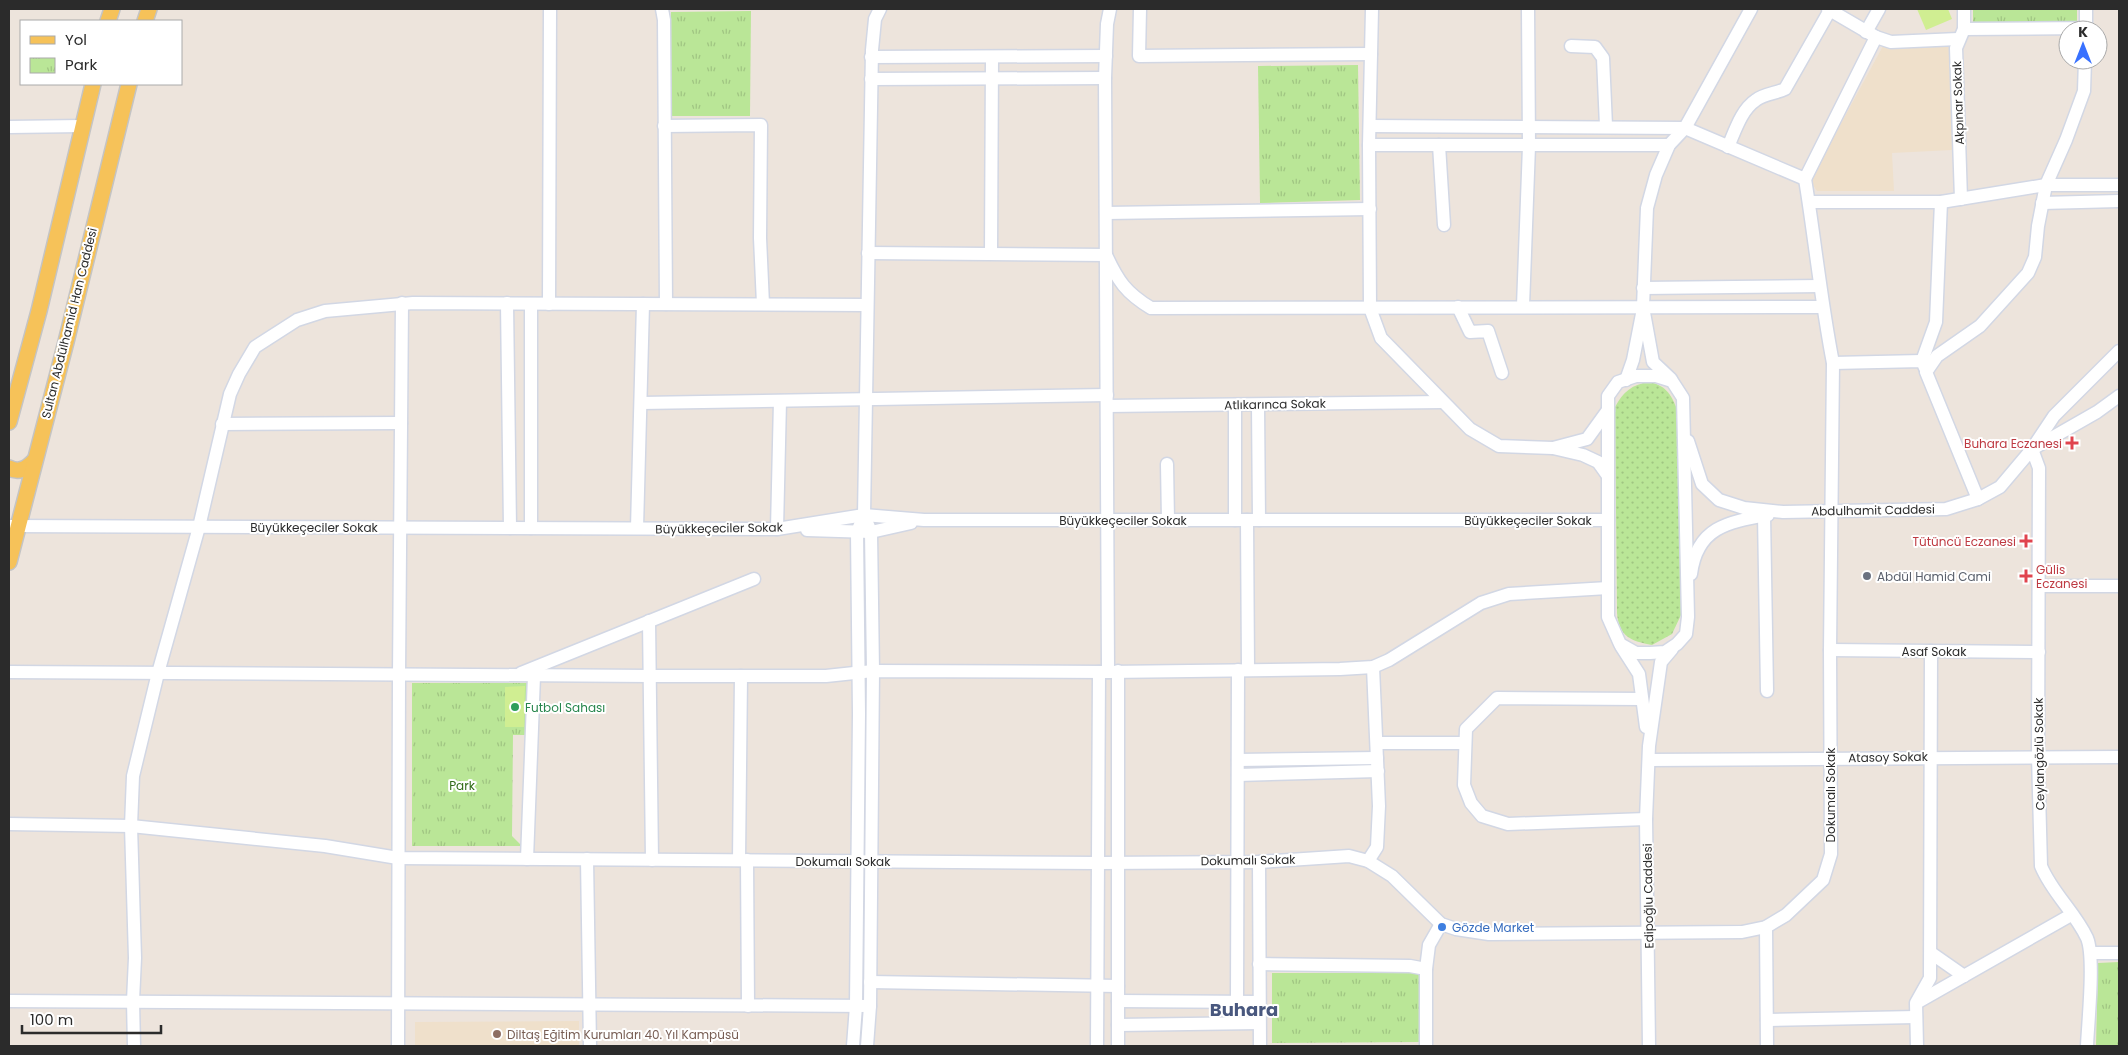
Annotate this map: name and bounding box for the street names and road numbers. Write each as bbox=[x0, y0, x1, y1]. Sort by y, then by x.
street label: Akpınar Sokak bbox=[1948, 60, 1968, 145]
street label: Sultan Abdülhamid Han Caddesi bbox=[37, 226, 101, 420]
street label: Atlıkarınca Sokak bbox=[1224, 395, 1327, 413]
street label: Abdulhamit Caddesi bbox=[1811, 500, 1935, 520]
street label: Büyükkeçeciler Sokak bbox=[1059, 512, 1188, 529]
street label: Büyükkeçeciler Sokak bbox=[1464, 512, 1593, 529]
street label: Büyükkeçeciler Sokak bbox=[655, 518, 784, 538]
street label: Büyükkeçeciler Sokak bbox=[250, 519, 379, 536]
street label: Asaf Sokak bbox=[1902, 643, 1967, 660]
street label: Ceylangözlü Sokak bbox=[2030, 697, 2048, 810]
street label: Dokumalı Sokak bbox=[1822, 747, 1839, 842]
street label: Atasoy Sokak bbox=[1848, 748, 1929, 766]
street label: Edipoğlu Caddesi bbox=[1639, 843, 1657, 949]
street label: Dokumalı Sokak bbox=[1200, 851, 1296, 869]
street label: Dokumalı Sokak bbox=[796, 853, 891, 870]

